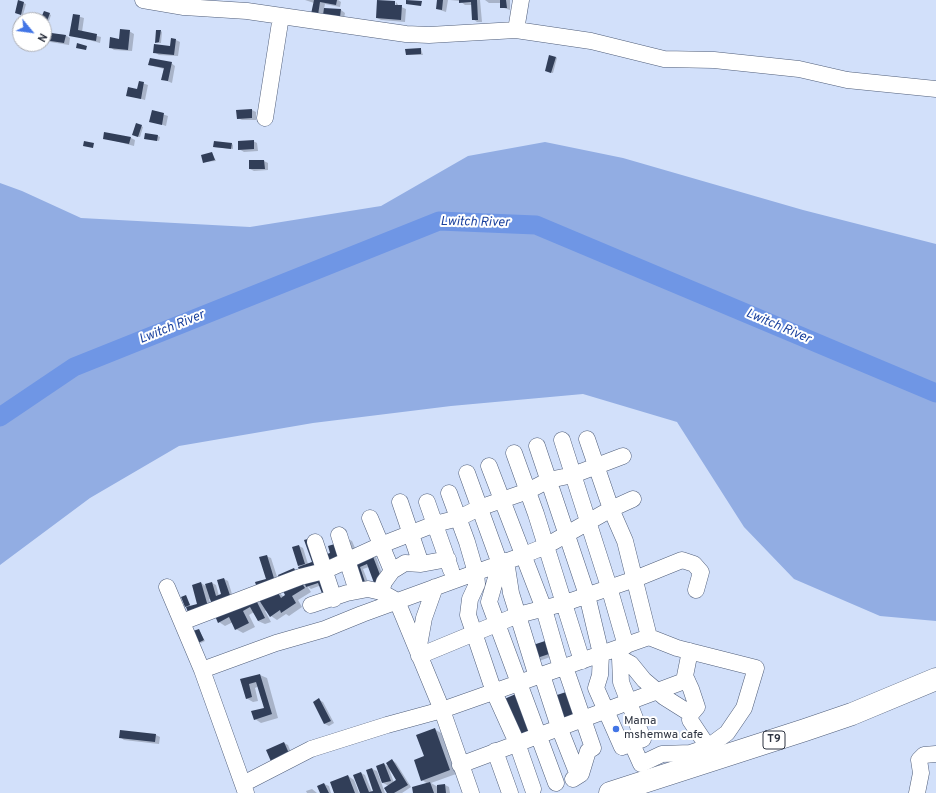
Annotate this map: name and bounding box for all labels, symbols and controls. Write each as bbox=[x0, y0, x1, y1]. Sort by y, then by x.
north arrow bbox=[12, 12, 52, 52]
text: N bbox=[34, 30, 50, 44]
water label: Lwitch River bbox=[440, 215, 510, 231]
water label: Lwitch River bbox=[743, 306, 813, 348]
water label: Lwitch River bbox=[137, 308, 207, 348]
place label: Mama mshemwa cafe bbox=[624, 715, 703, 743]
marker: Mama mshemwa cafe bbox=[611, 724, 621, 734]
road number: T9 bbox=[763, 731, 785, 749]

